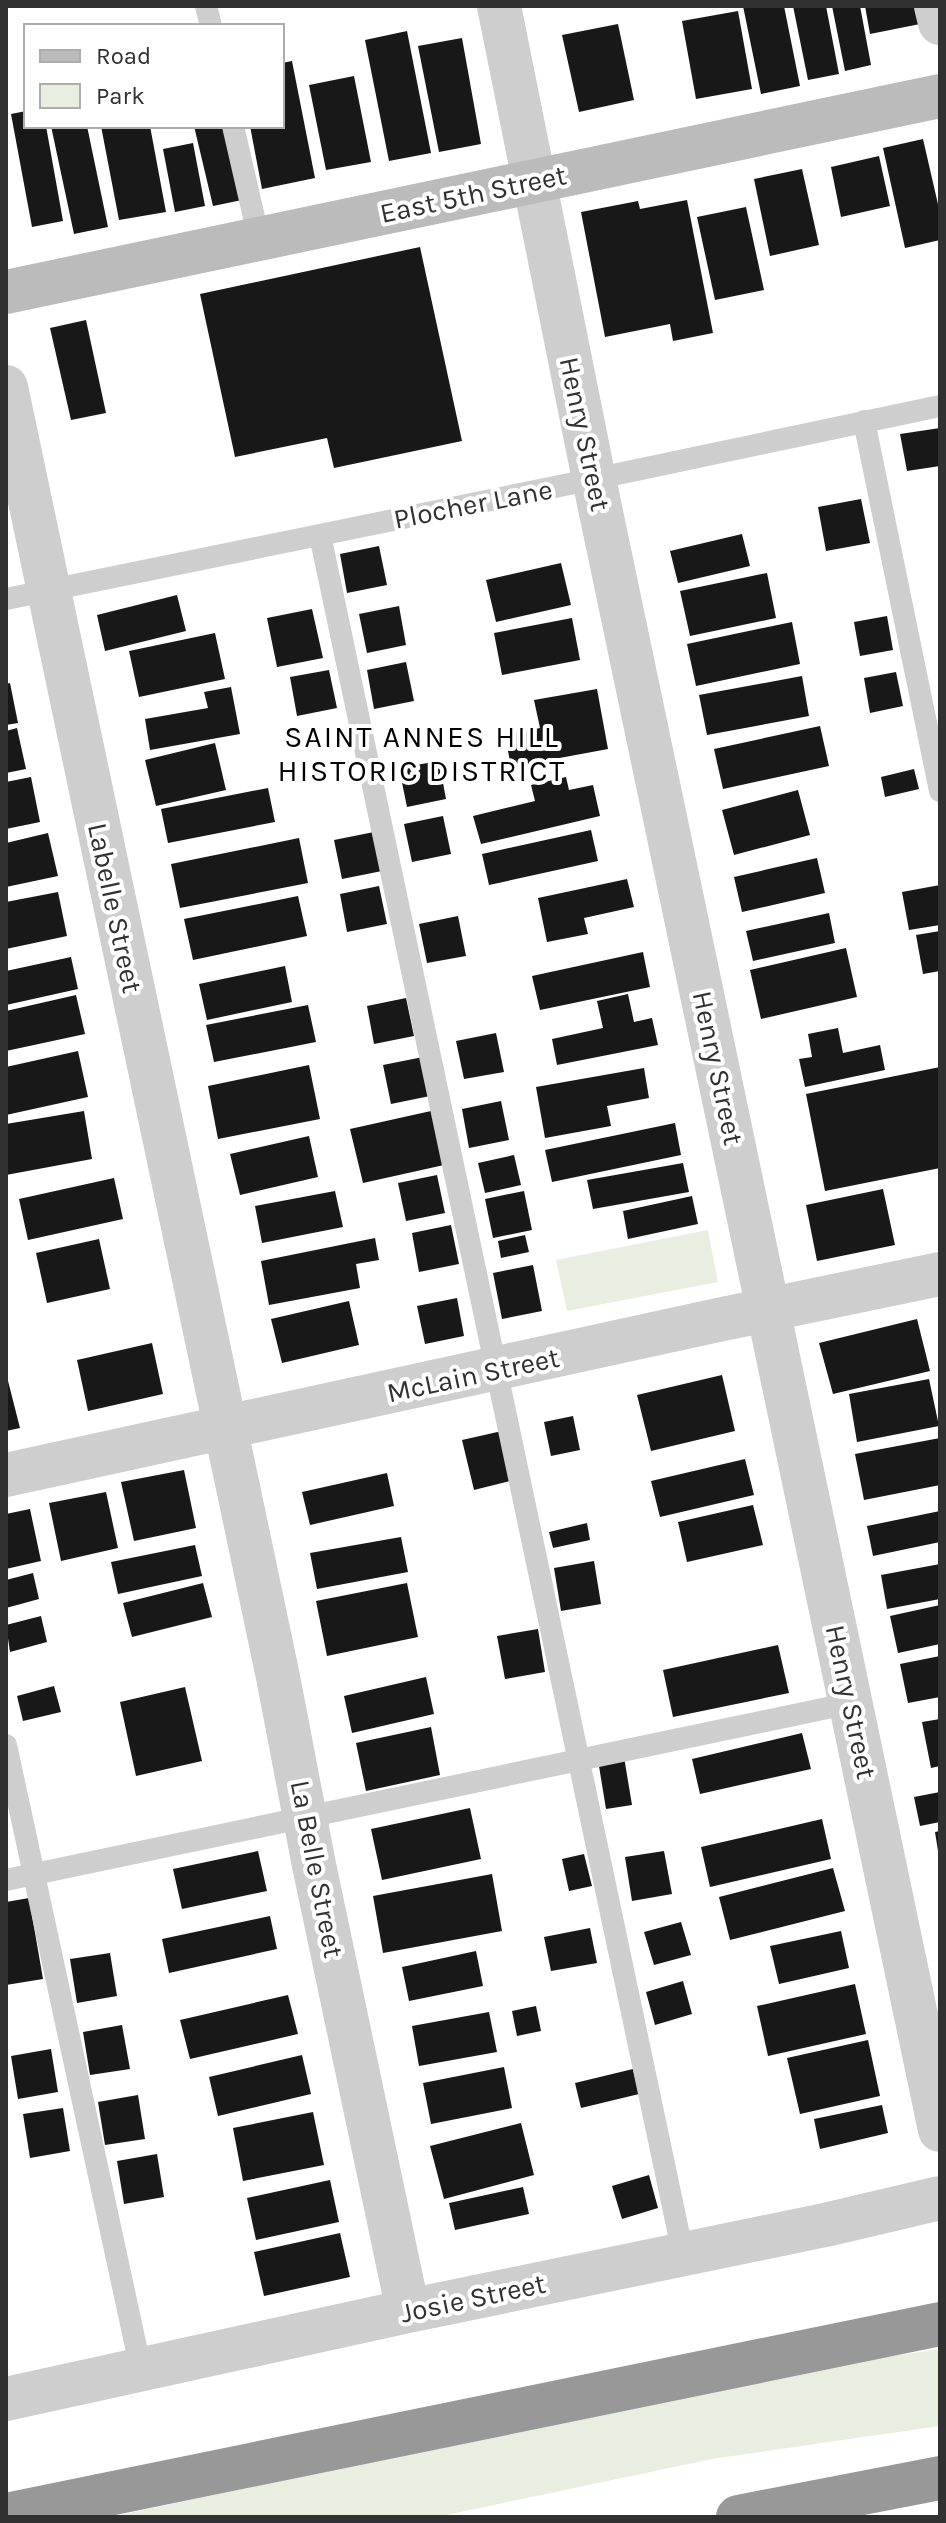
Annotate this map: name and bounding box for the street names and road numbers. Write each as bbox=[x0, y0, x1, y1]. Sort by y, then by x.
street label: East 5th Street bbox=[377, 158, 569, 230]
street label: Henry Street bbox=[553, 354, 617, 514]
street label: Plocher Lane bbox=[391, 472, 555, 536]
street label: Labelle Street bbox=[81, 820, 149, 996]
street label: Henry Street bbox=[686, 988, 750, 1148]
street label: McLain Street bbox=[384, 1341, 562, 1409]
street label: Henry Street bbox=[819, 1622, 883, 1782]
street label: La Belle Street bbox=[284, 1777, 350, 1961]
street label: Josie Street bbox=[397, 2267, 549, 2329]

